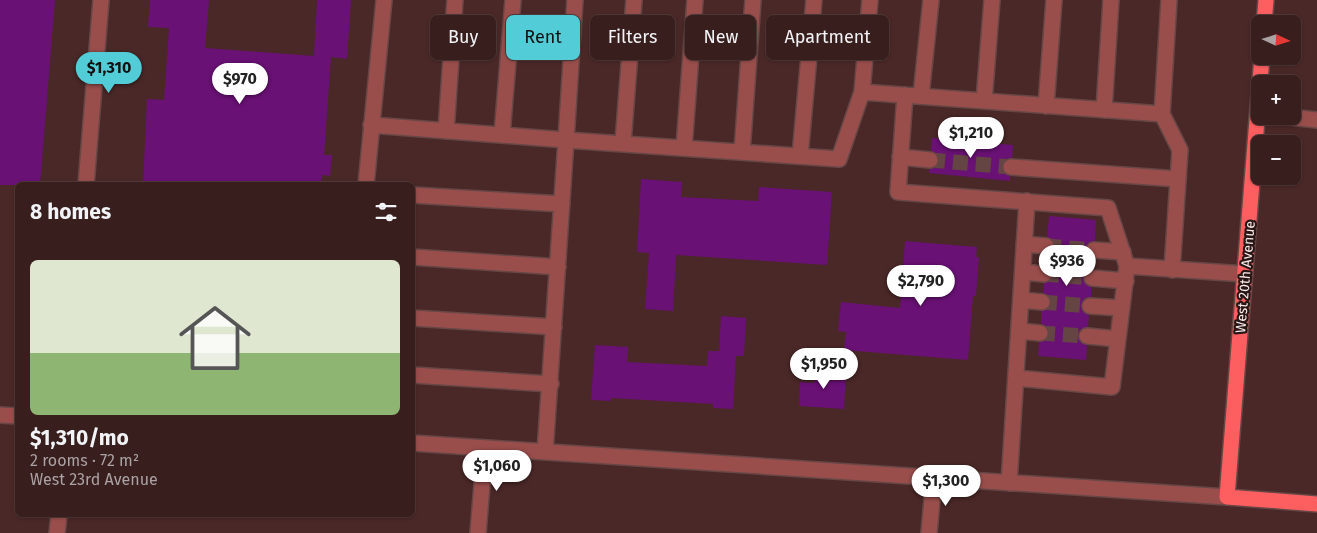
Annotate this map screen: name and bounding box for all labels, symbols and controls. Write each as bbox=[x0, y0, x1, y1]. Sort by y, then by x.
chip: Buy bbox=[430, 15, 496, 60]
chip: Rent bbox=[506, 15, 580, 60]
chip: Filters bbox=[590, 15, 675, 60]
chip: New bbox=[685, 15, 756, 60]
chip: Apartment bbox=[766, 15, 889, 60]
north arrow bbox=[1251, 15, 1301, 65]
map controls bbox=[1251, 15, 1301, 185]
pin: $1,310 bbox=[68, 52, 150, 94]
text: $1,310 bbox=[87, 58, 131, 77]
pin: $970 bbox=[210, 62, 270, 105]
text: $970 bbox=[223, 69, 257, 88]
button: + bbox=[1251, 75, 1301, 125]
pin: $1,210 bbox=[930, 116, 1012, 159]
text: $1,210 bbox=[949, 123, 993, 142]
button: − bbox=[1251, 135, 1301, 185]
icon: filters bbox=[372, 198, 400, 226]
text: 8 homes bbox=[30, 199, 111, 225]
street label: West 20th Avenue bbox=[1232, 220, 1259, 334]
pin: $936 bbox=[1037, 244, 1097, 287]
text: $936 bbox=[1050, 251, 1084, 270]
pin: $2,790 bbox=[880, 264, 962, 307]
text: $2,790 bbox=[898, 271, 944, 290]
icon: home bbox=[170, 293, 260, 383]
pin: $1,950 bbox=[783, 348, 865, 390]
text: $1,950 bbox=[801, 354, 847, 373]
text: $1,310/mo bbox=[30, 425, 129, 451]
pin: $1,060 bbox=[456, 450, 538, 492]
text: 2 rooms · 72 m² bbox=[30, 451, 139, 470]
text: $1,060 bbox=[474, 456, 521, 475]
pin: $1,300 bbox=[905, 464, 987, 507]
text: West 23rd Avenue bbox=[30, 470, 158, 489]
text: $1,300 bbox=[923, 471, 969, 490]

